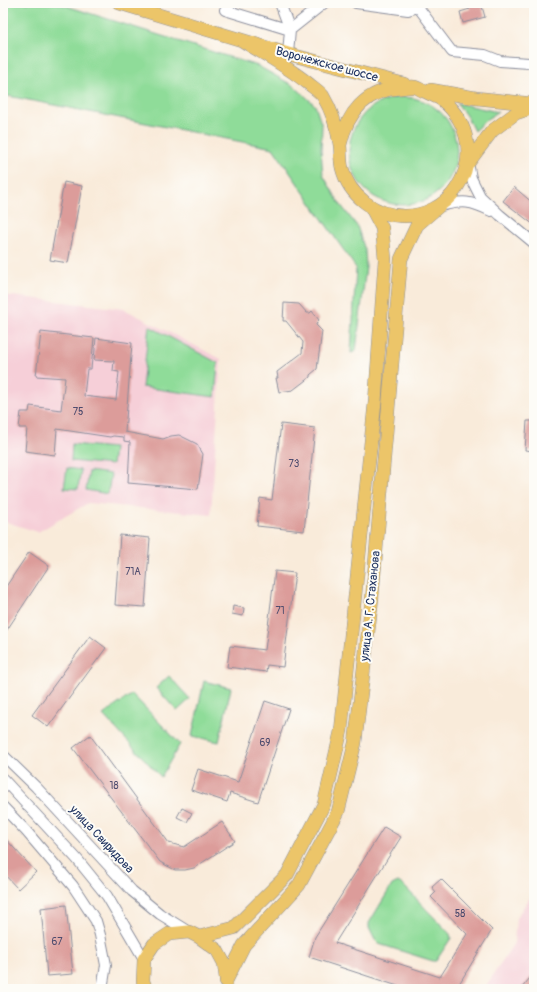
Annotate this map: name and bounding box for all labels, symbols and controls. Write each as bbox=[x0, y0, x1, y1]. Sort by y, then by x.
street label: Воронежское шоссе bbox=[274, 44, 380, 85]
house number: 75 bbox=[73, 406, 83, 418]
house number: 73 bbox=[289, 458, 300, 470]
street label: улица А. Г. Стаханова bbox=[357, 550, 384, 663]
house number: 71А bbox=[125, 566, 141, 578]
house number: 71 bbox=[275, 605, 285, 617]
house number: 69 bbox=[260, 737, 270, 749]
house number: 18 bbox=[110, 780, 118, 792]
street label: улица Свиридова bbox=[66, 802, 137, 877]
house number: 58 bbox=[455, 908, 465, 920]
house number: 67 bbox=[51, 936, 63, 948]

